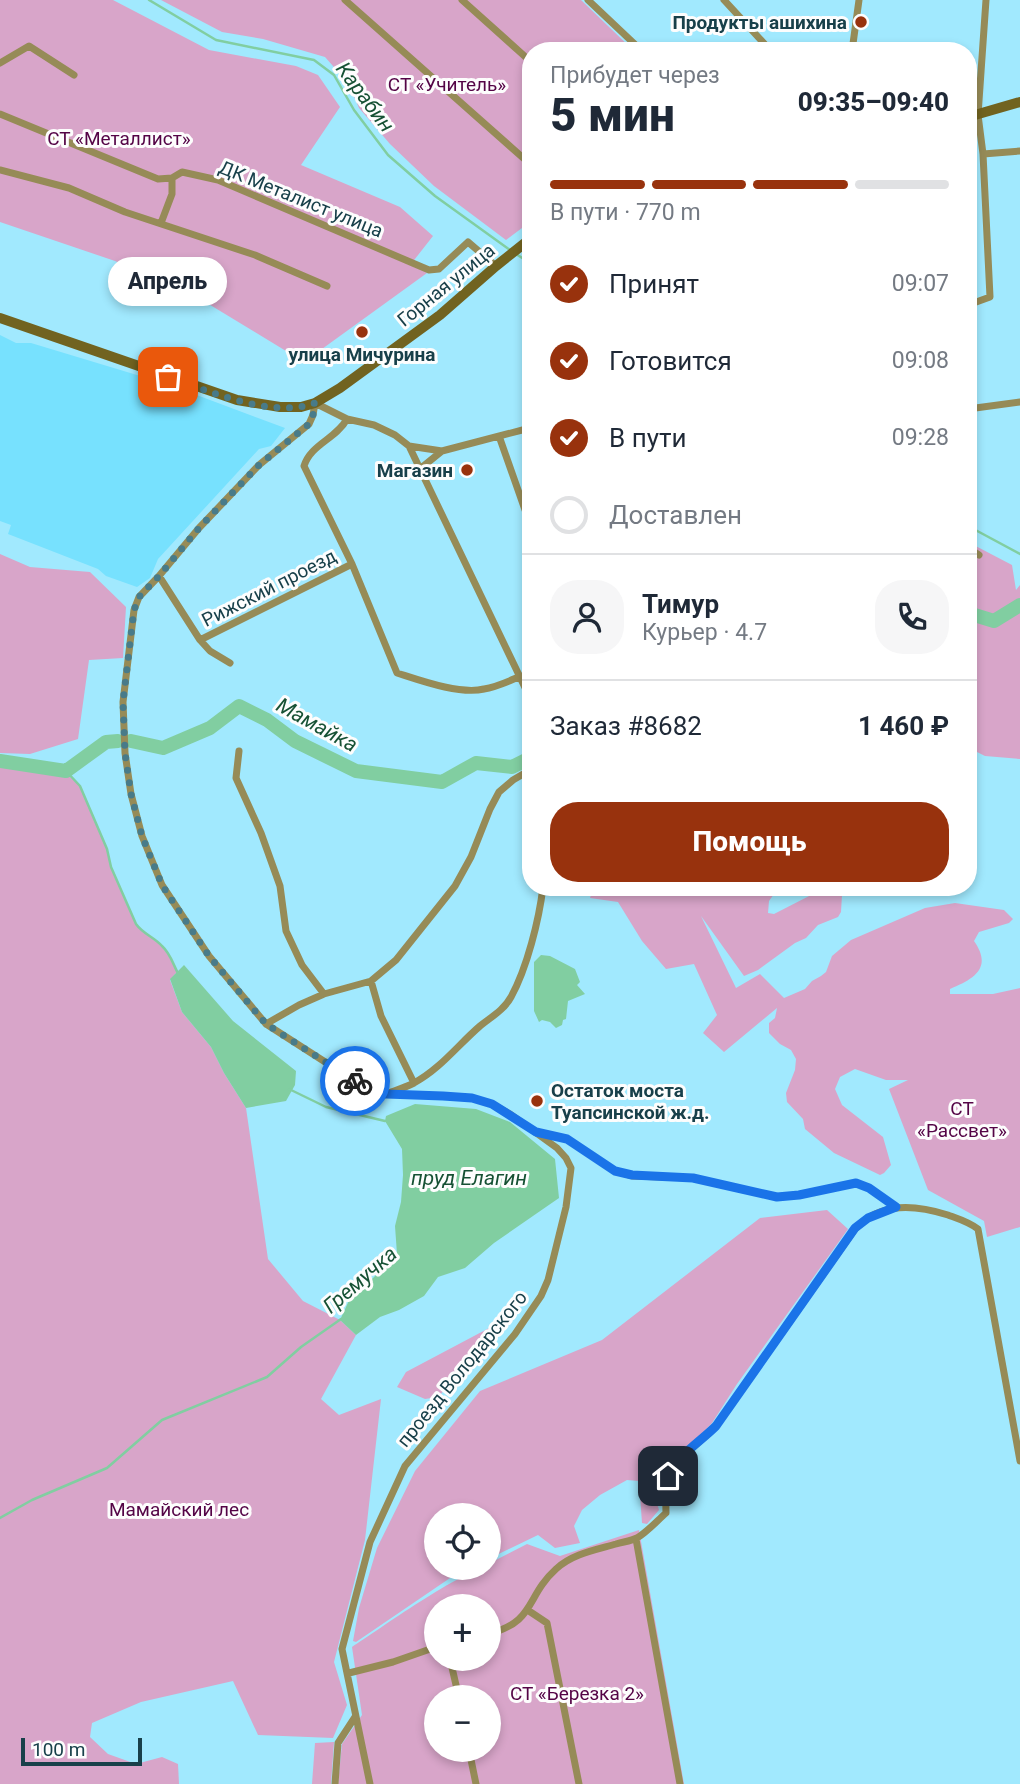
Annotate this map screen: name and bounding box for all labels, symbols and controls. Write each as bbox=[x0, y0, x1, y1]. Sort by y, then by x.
place label: Продукты ашихина bbox=[672, 11, 847, 34]
marker: Продукты ашихина bbox=[853, 14, 869, 30]
water label: Карабин bbox=[331, 57, 399, 137]
text: Прибудет через bbox=[550, 62, 720, 89]
park label: СТ «Учитель» bbox=[388, 73, 506, 96]
text: 09:35–09:40 bbox=[798, 87, 949, 117]
text: 5 мин bbox=[550, 88, 675, 142]
park label: СТ «Металлист» bbox=[47, 127, 191, 150]
street label: ДК Металист улица bbox=[216, 156, 386, 242]
text: В пути · 770 m bbox=[550, 199, 701, 226]
street label: Горная улица bbox=[393, 239, 499, 331]
callout: Апрель bbox=[108, 258, 228, 307]
icon: check bbox=[550, 265, 588, 303]
text: Апрель bbox=[128, 268, 207, 295]
text: Принят bbox=[609, 269, 699, 299]
text: 09:07 bbox=[892, 270, 949, 297]
marker: улица Мичурина bbox=[354, 324, 370, 340]
icon: check bbox=[550, 342, 588, 380]
place label: улица Мичурина bbox=[288, 343, 436, 366]
text: Готовится bbox=[609, 346, 732, 376]
pin bbox=[138, 347, 198, 407]
text: 09:08 bbox=[892, 347, 949, 374]
icon: bag bbox=[149, 358, 187, 396]
icon: check bbox=[550, 419, 588, 457]
text: В пути bbox=[609, 423, 686, 453]
text: 09:28 bbox=[892, 424, 949, 451]
place label: Магазин bbox=[377, 459, 453, 482]
marker: Магазин bbox=[459, 462, 475, 478]
text: Доставлен bbox=[609, 500, 742, 530]
street label: Рижский проезд bbox=[198, 544, 340, 632]
button: person bbox=[550, 580, 624, 654]
button: phone bbox=[875, 580, 949, 654]
text: Тимур bbox=[642, 589, 719, 619]
text: Курьер · 4.7 bbox=[642, 619, 767, 646]
water label: Мамайка bbox=[272, 693, 362, 757]
text: Заказ #8682 bbox=[550, 711, 702, 741]
text: 1 460 ₽ bbox=[858, 711, 949, 741]
button: Помощь bbox=[550, 802, 949, 882]
courier bbox=[320, 1046, 390, 1116]
icon: bike bbox=[336, 1062, 374, 1100]
place label: Остаток моста Туапсинской ж.д. bbox=[551, 1079, 710, 1124]
marker: Остаток моста Туапсинской ж.д. bbox=[529, 1093, 545, 1109]
park label: СТ «Рассвет» bbox=[917, 1097, 1007, 1142]
water label: пруд Елагин bbox=[411, 1166, 527, 1190]
water label: Гремучка bbox=[318, 1242, 402, 1318]
street label: проезд Володарского bbox=[392, 1286, 532, 1452]
pin bbox=[638, 1446, 698, 1506]
icon: home bbox=[649, 1457, 687, 1495]
park label: Мамайский лес bbox=[109, 1498, 249, 1521]
map controls bbox=[424, 1503, 501, 1762]
button: locate bbox=[424, 1503, 501, 1580]
button: + bbox=[424, 1594, 501, 1671]
park label: СТ «Березка 2» bbox=[510, 1682, 644, 1705]
button: − bbox=[424, 1685, 501, 1762]
scale bar bbox=[21, 1735, 142, 1767]
text: 100 m bbox=[32, 1738, 85, 1761]

